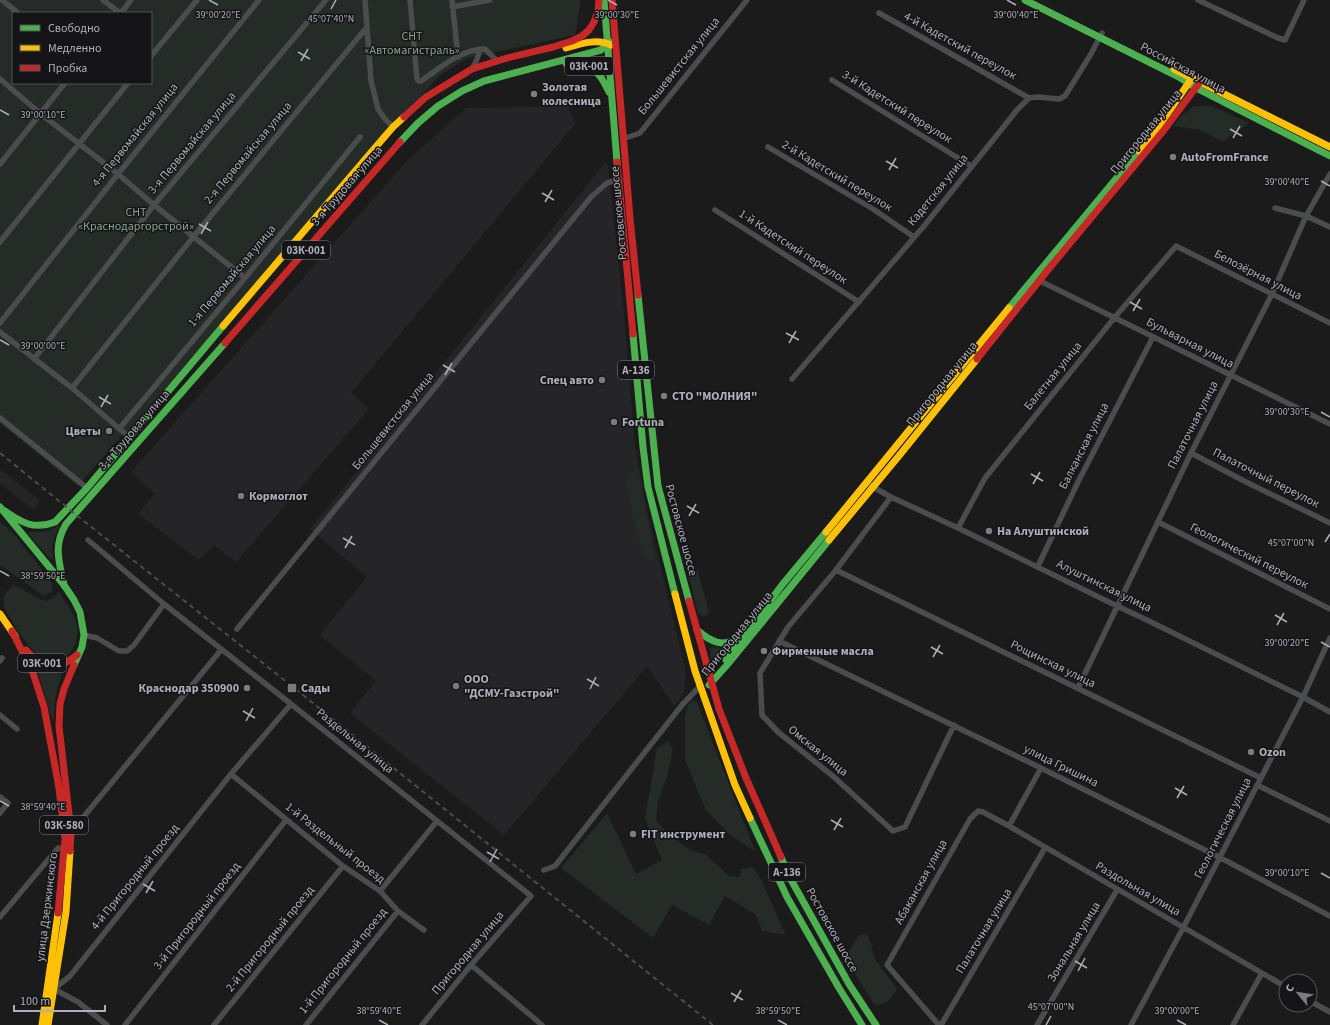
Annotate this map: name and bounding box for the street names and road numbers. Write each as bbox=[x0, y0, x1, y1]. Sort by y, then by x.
street label: 4-й Кадетский переулок bbox=[901, 8, 1019, 84]
street label: Большевистская улица bbox=[634, 13, 724, 119]
street label: Российская улица bbox=[1137, 38, 1229, 98]
road number: 03К-001 bbox=[565, 57, 613, 75]
street label: 3-й Кадетский переулок bbox=[839, 66, 955, 148]
street label: 4-я Первомайская улица bbox=[88, 80, 182, 190]
street label: Пригородная улица bbox=[1107, 86, 1185, 178]
street label: 3-я Первомайская улица bbox=[144, 88, 240, 198]
street label: 2-я Первомайская улица bbox=[200, 98, 296, 208]
street label: 2-й Кадетский переулок bbox=[778, 136, 896, 216]
street label: 3-я Трудовая улица bbox=[307, 142, 387, 230]
street label: Кадетская улица bbox=[904, 150, 972, 230]
street label: Ростовское шоссе bbox=[606, 165, 632, 261]
street label: 1-й Кадетский переулок bbox=[735, 205, 851, 289]
street label: 1-я Первомайская улица bbox=[184, 221, 280, 331]
road number: 03К-001 bbox=[282, 241, 330, 259]
street label: Белозёрная улица bbox=[1211, 246, 1305, 304]
street label: Бульварная улица bbox=[1143, 314, 1237, 372]
street label: Пригородная улица bbox=[903, 338, 981, 430]
street label: Балетная улица bbox=[1020, 338, 1086, 414]
road number: А-136 bbox=[618, 361, 654, 379]
street label: Большевистская улица bbox=[348, 368, 438, 474]
street label: Палаточная улица bbox=[1163, 378, 1223, 472]
street label: 3-я Трудовая улица bbox=[94, 386, 174, 474]
street label: Балканская улица bbox=[1055, 400, 1113, 492]
street label: Палаточный переулок bbox=[1210, 444, 1322, 512]
street label: Ростовское шоссе bbox=[661, 482, 701, 578]
street label: Геологический переулок bbox=[1187, 519, 1311, 593]
street label: Алуштинская улица bbox=[1053, 556, 1155, 616]
street label: Пригородная улица bbox=[698, 588, 776, 680]
street label: Рощинская улица bbox=[1007, 636, 1099, 692]
road number: 03К-001 bbox=[18, 654, 66, 672]
street label: Раздельная улица bbox=[313, 704, 397, 778]
street label: Омская улица bbox=[784, 721, 852, 781]
street label: улица Гришина bbox=[1021, 741, 1101, 791]
street label: Геологическая улица bbox=[1190, 775, 1256, 881]
street label: 1-й Раздельный проезд bbox=[281, 798, 389, 888]
road number: 03К-580 bbox=[40, 816, 88, 834]
street label: 4-й Пригородный проезд bbox=[87, 820, 184, 934]
street label: Абаканская улица bbox=[891, 836, 951, 928]
street label: улица Дзержинского bbox=[32, 851, 62, 963]
street label: 3-й Пригородный проезд bbox=[150, 858, 245, 973]
street label: Раздольная улица bbox=[1092, 858, 1184, 920]
road number: А-136 bbox=[769, 863, 805, 881]
street label: 2-й Пригородный проезд bbox=[222, 882, 319, 996]
street label: Ростовское шоссе bbox=[802, 885, 862, 975]
street label: Палаточная улица bbox=[952, 885, 1016, 977]
street label: Зональная улица bbox=[1043, 899, 1105, 985]
street label: 1-й Пригородный проезд bbox=[295, 904, 392, 1018]
street label: Пригородная улица bbox=[428, 908, 508, 998]

